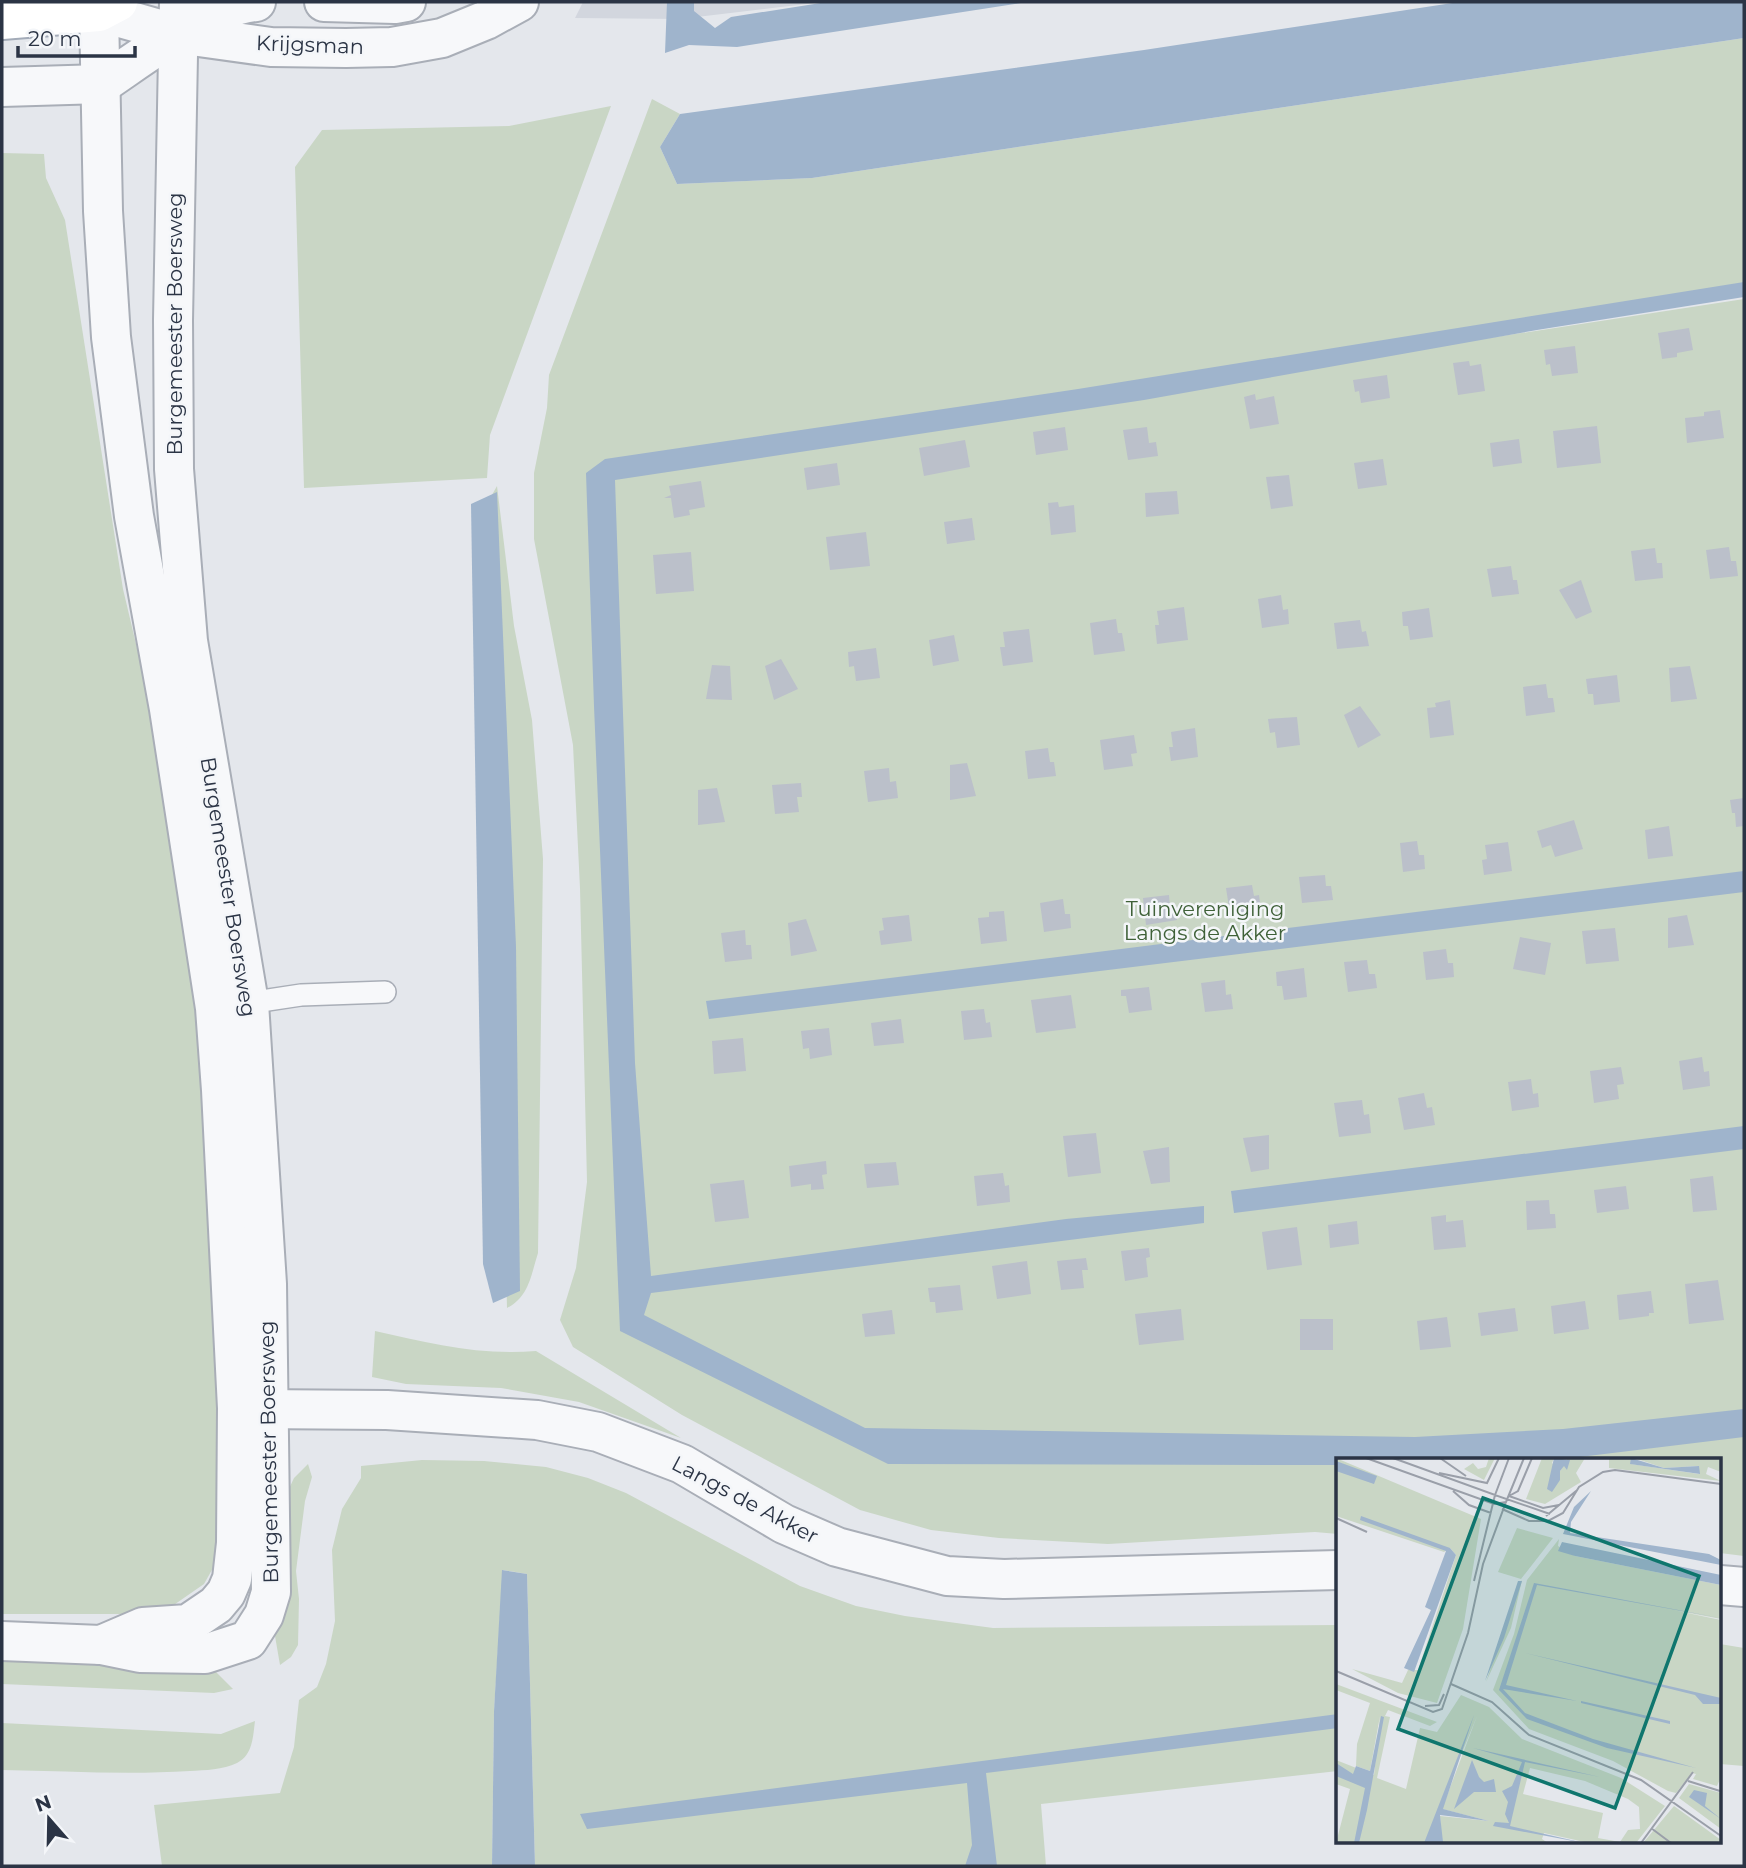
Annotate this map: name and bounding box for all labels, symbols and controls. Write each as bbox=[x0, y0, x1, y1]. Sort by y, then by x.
scale bar bbox=[18, 14, 135, 58]
text: 20 m bbox=[28, 26, 82, 51]
street label: Krijgsman bbox=[256, 30, 364, 59]
street label: Burgemeester Boersweg bbox=[162, 192, 187, 456]
street label: Burgemeester Boersweg bbox=[196, 755, 261, 1019]
park label: Tuinvereniging Langs de Akker bbox=[1124, 896, 1286, 945]
street label: Burgemeester Boersweg bbox=[254, 1320, 283, 1584]
street label: Langs de Akker bbox=[668, 1450, 823, 1549]
inset map bbox=[1336, 1458, 1722, 1843]
north arrow bbox=[14, 1784, 84, 1854]
text: N bbox=[32, 1790, 55, 1817]

